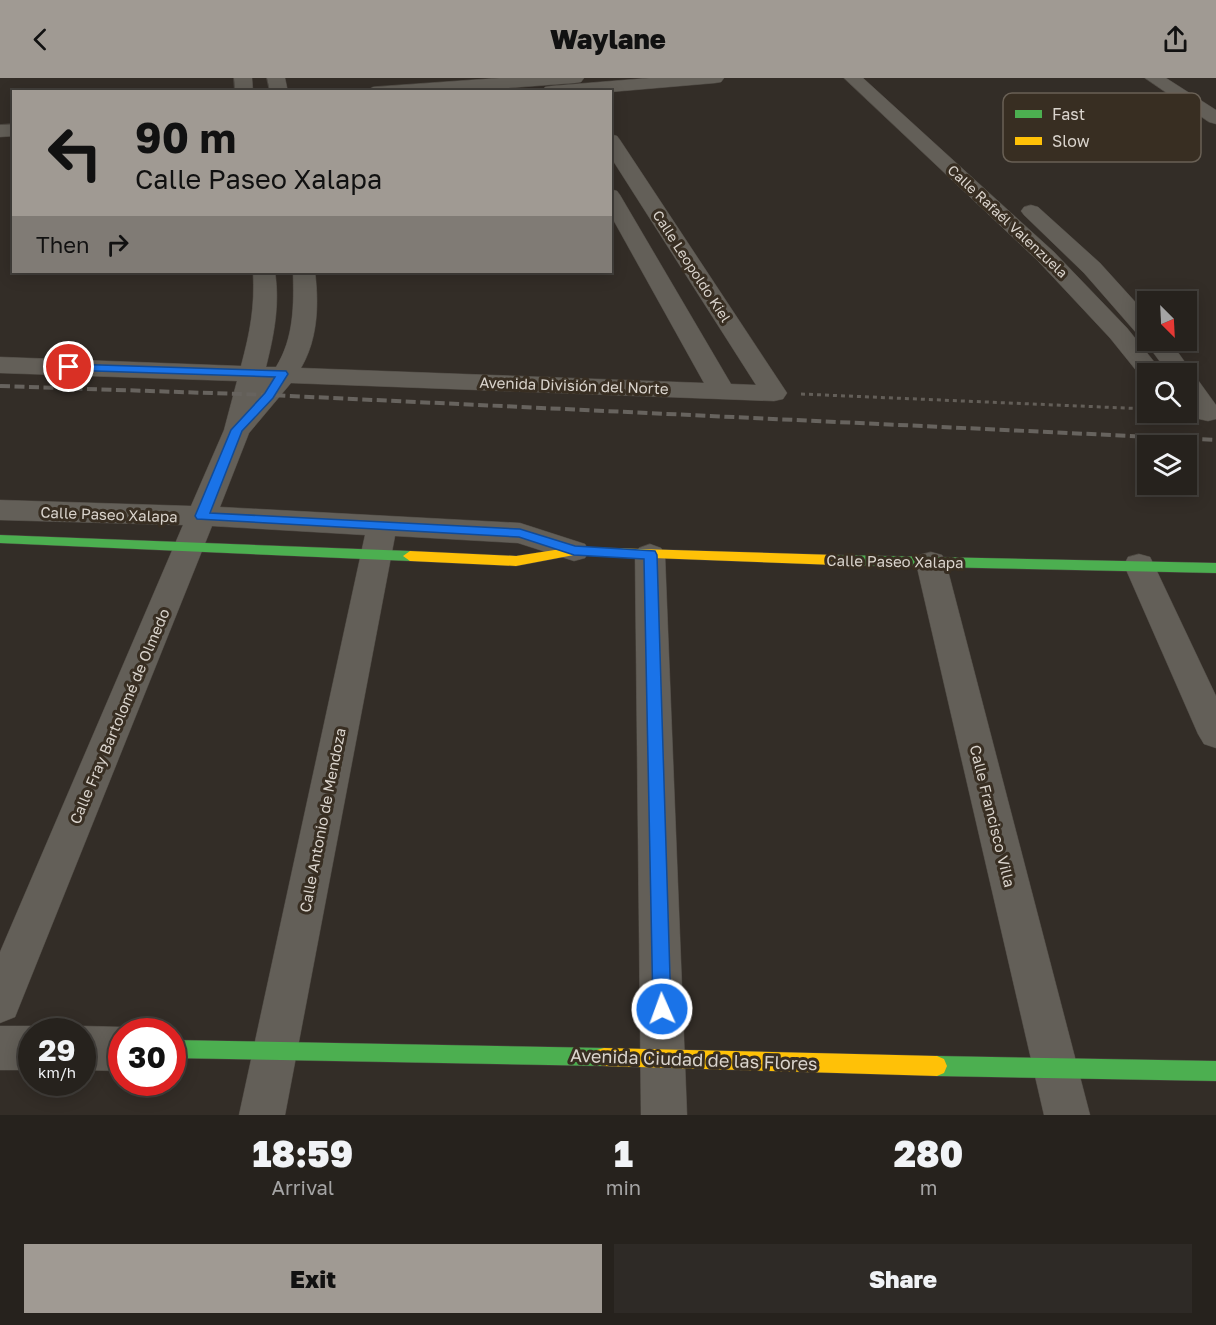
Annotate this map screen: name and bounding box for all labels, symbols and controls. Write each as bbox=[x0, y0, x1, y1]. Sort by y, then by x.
icon: back bbox=[24, 23, 57, 56]
text: Waylane bbox=[550, 23, 666, 55]
icon: share bbox=[1159, 23, 1192, 56]
legend bbox=[1003, 93, 1201, 162]
text: Fast bbox=[1052, 104, 1085, 124]
text: 90 m bbox=[135, 112, 236, 162]
icon: left bbox=[36, 114, 114, 192]
text: Slow bbox=[1052, 131, 1090, 151]
street label: Calle Rafaél Valenzuela bbox=[945, 161, 1071, 281]
text: Calle Paseo Xalapa bbox=[135, 163, 382, 195]
street label: Calle Leopoldo Kiel bbox=[649, 207, 735, 325]
icon: right bbox=[101, 228, 134, 261]
text: Then bbox=[36, 231, 89, 258]
north arrow bbox=[1137, 291, 1197, 351]
map controls bbox=[1137, 291, 1197, 495]
pin bbox=[43, 341, 94, 392]
icon: arrive bbox=[52, 350, 85, 383]
button: search bbox=[1137, 363, 1197, 423]
street label: Avenida División del Norte bbox=[479, 373, 669, 397]
button: layers bbox=[1137, 435, 1197, 495]
street label: Calle Paseo Xalapa bbox=[40, 503, 178, 525]
street label: Calle Paseo Xalapa bbox=[826, 551, 964, 571]
street label: Calle Fray Bartolomé de Olmedo bbox=[65, 606, 173, 826]
street label: Calle Antonio de Mendoza bbox=[295, 726, 349, 914]
street label: Calle Francisco Villa bbox=[967, 743, 1019, 889]
position arrow bbox=[630, 977, 694, 1041]
speed limit sign: 30 bbox=[108, 1018, 186, 1096]
text: 29 bbox=[38, 1032, 76, 1068]
street label: Avenida Ciudad de las Flores bbox=[570, 1044, 818, 1074]
text: km/h bbox=[38, 1063, 76, 1081]
text: 18:59 bbox=[253, 1132, 353, 1175]
text: 1 bbox=[614, 1132, 633, 1175]
text: 280 bbox=[894, 1132, 963, 1175]
text: Arrival bbox=[272, 1175, 334, 1199]
text: min bbox=[606, 1175, 641, 1199]
text: m bbox=[920, 1175, 937, 1199]
button: Exit bbox=[24, 1244, 602, 1313]
button: Share bbox=[614, 1244, 1192, 1313]

